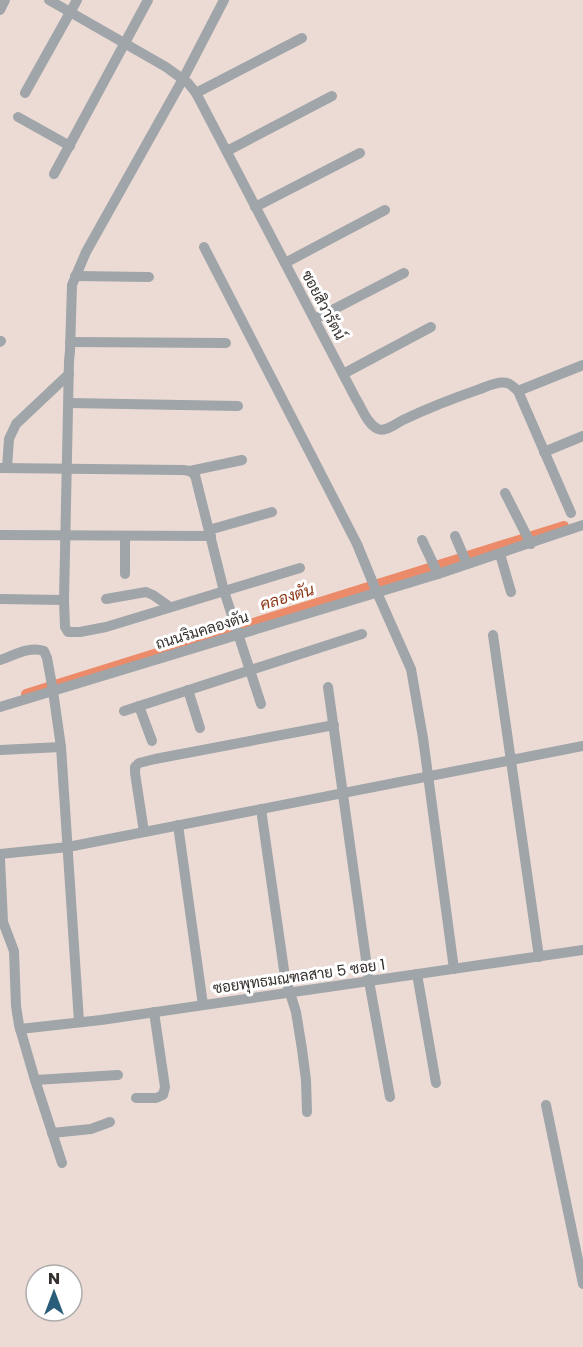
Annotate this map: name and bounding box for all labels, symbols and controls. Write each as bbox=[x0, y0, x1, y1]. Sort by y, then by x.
street label: ซอยสิวารัตน์ bbox=[297, 266, 351, 344]
water label: คลองตัน bbox=[257, 578, 317, 616]
street label: ถนนริมคลองตัน bbox=[153, 606, 251, 654]
street label: ซอยพุทธมณฑลสาย 5 ซอย 1 bbox=[211, 954, 387, 999]
north arrow bbox=[24, 1263, 84, 1323]
text: N bbox=[48, 1267, 60, 1290]

